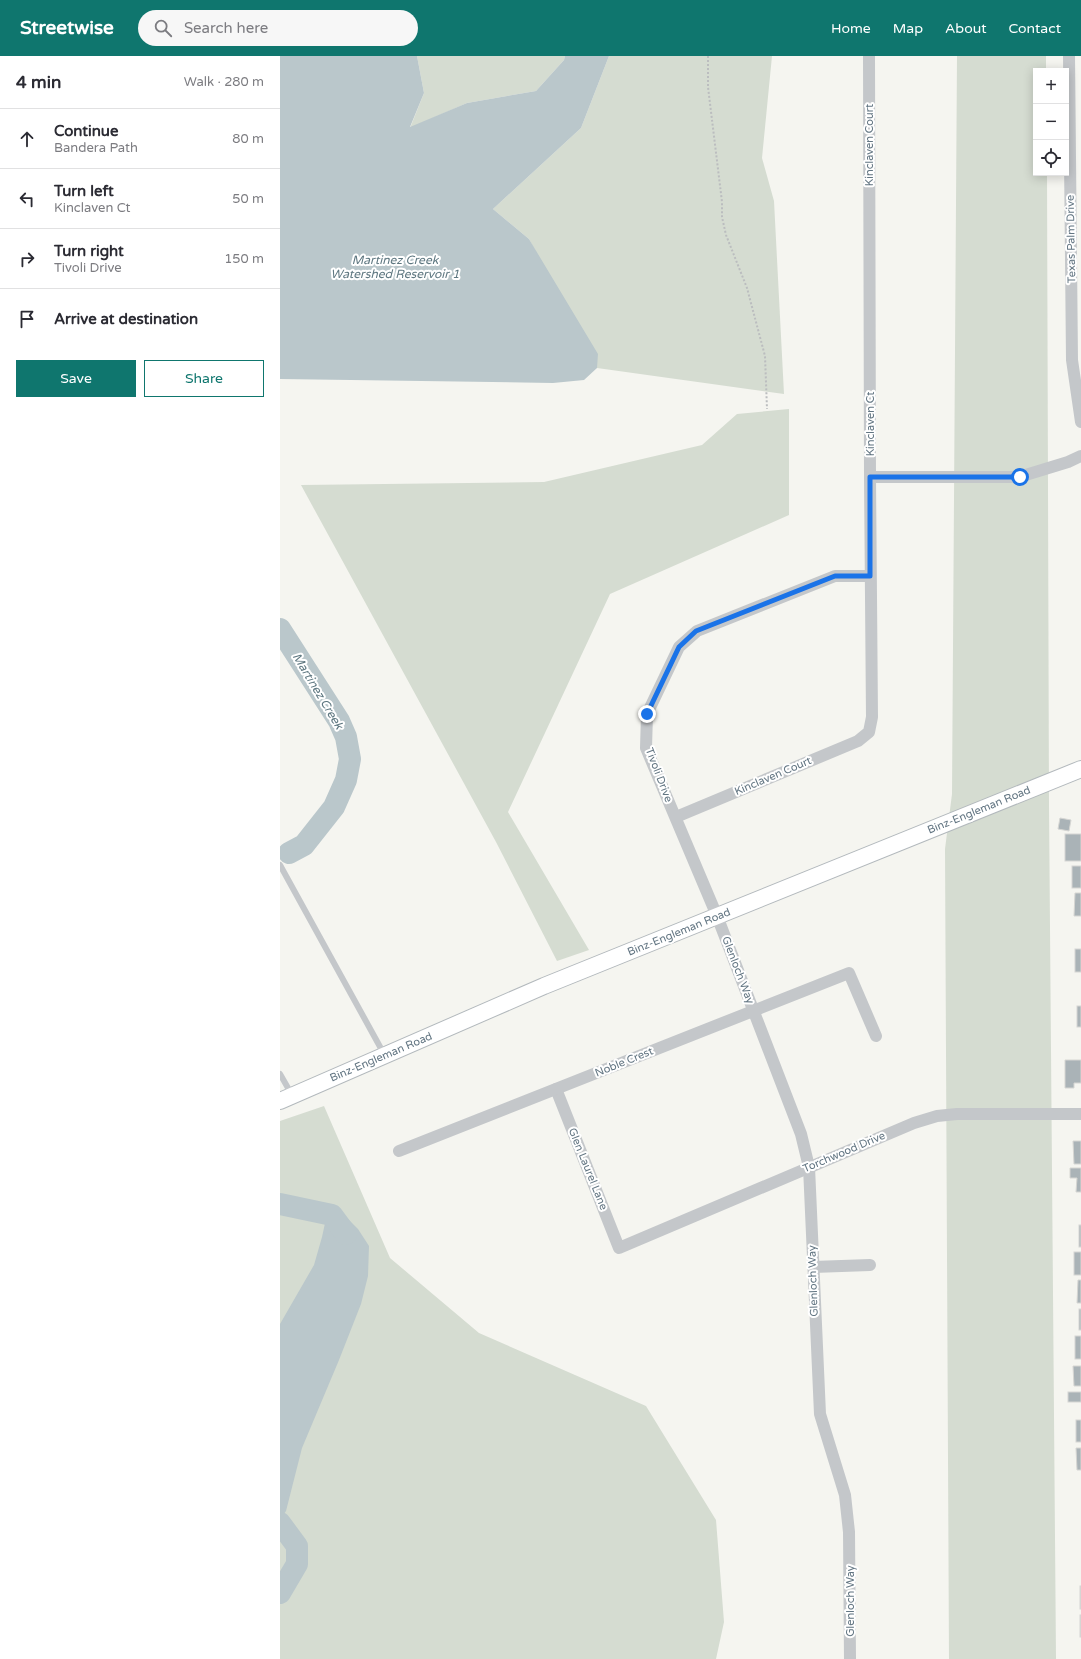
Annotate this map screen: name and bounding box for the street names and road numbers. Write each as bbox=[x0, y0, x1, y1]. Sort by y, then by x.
street label: Kinclaven Court bbox=[863, 104, 876, 186]
street label: Texas Palm Drive bbox=[1064, 195, 1078, 283]
street label: Kinclaven Ct bbox=[864, 392, 877, 456]
street label: Tivoli Drive bbox=[643, 746, 675, 804]
street label: Kinclaven Court bbox=[733, 754, 813, 798]
street label: Binz-Engleman Road bbox=[926, 783, 1032, 837]
street label: Binz-Engleman Road bbox=[626, 905, 732, 959]
street label: Glenloch Way bbox=[719, 934, 757, 1006]
street label: Binz-Engleman Road bbox=[328, 1030, 434, 1084]
street label: Noble Crest bbox=[593, 1044, 655, 1080]
street label: Glen Laurel Lane bbox=[566, 1126, 610, 1212]
street label: Torchwood Drive bbox=[801, 1129, 887, 1175]
street label: Glenloch Way bbox=[805, 1245, 821, 1317]
street label: Glenloch Way bbox=[844, 1565, 857, 1637]

